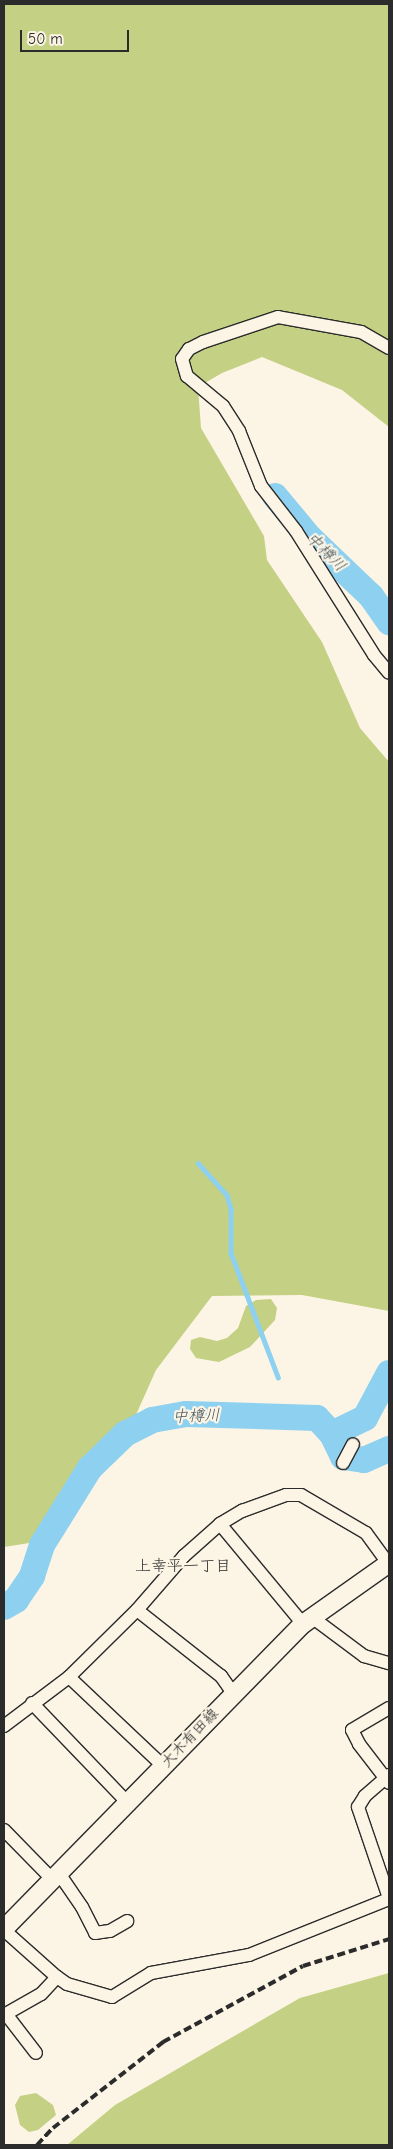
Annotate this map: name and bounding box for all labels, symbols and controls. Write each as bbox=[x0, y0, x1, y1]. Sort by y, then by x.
scale bar bbox=[22, 20, 131, 52]
text: 50 m bbox=[28, 30, 63, 48]
water label: 中樽川 bbox=[302, 528, 350, 576]
water label: 中樽川 bbox=[172, 1406, 220, 1426]
district label: 上幸平一丁目 bbox=[135, 1556, 231, 1576]
street label: 大木有田線 bbox=[157, 1705, 223, 1771]

